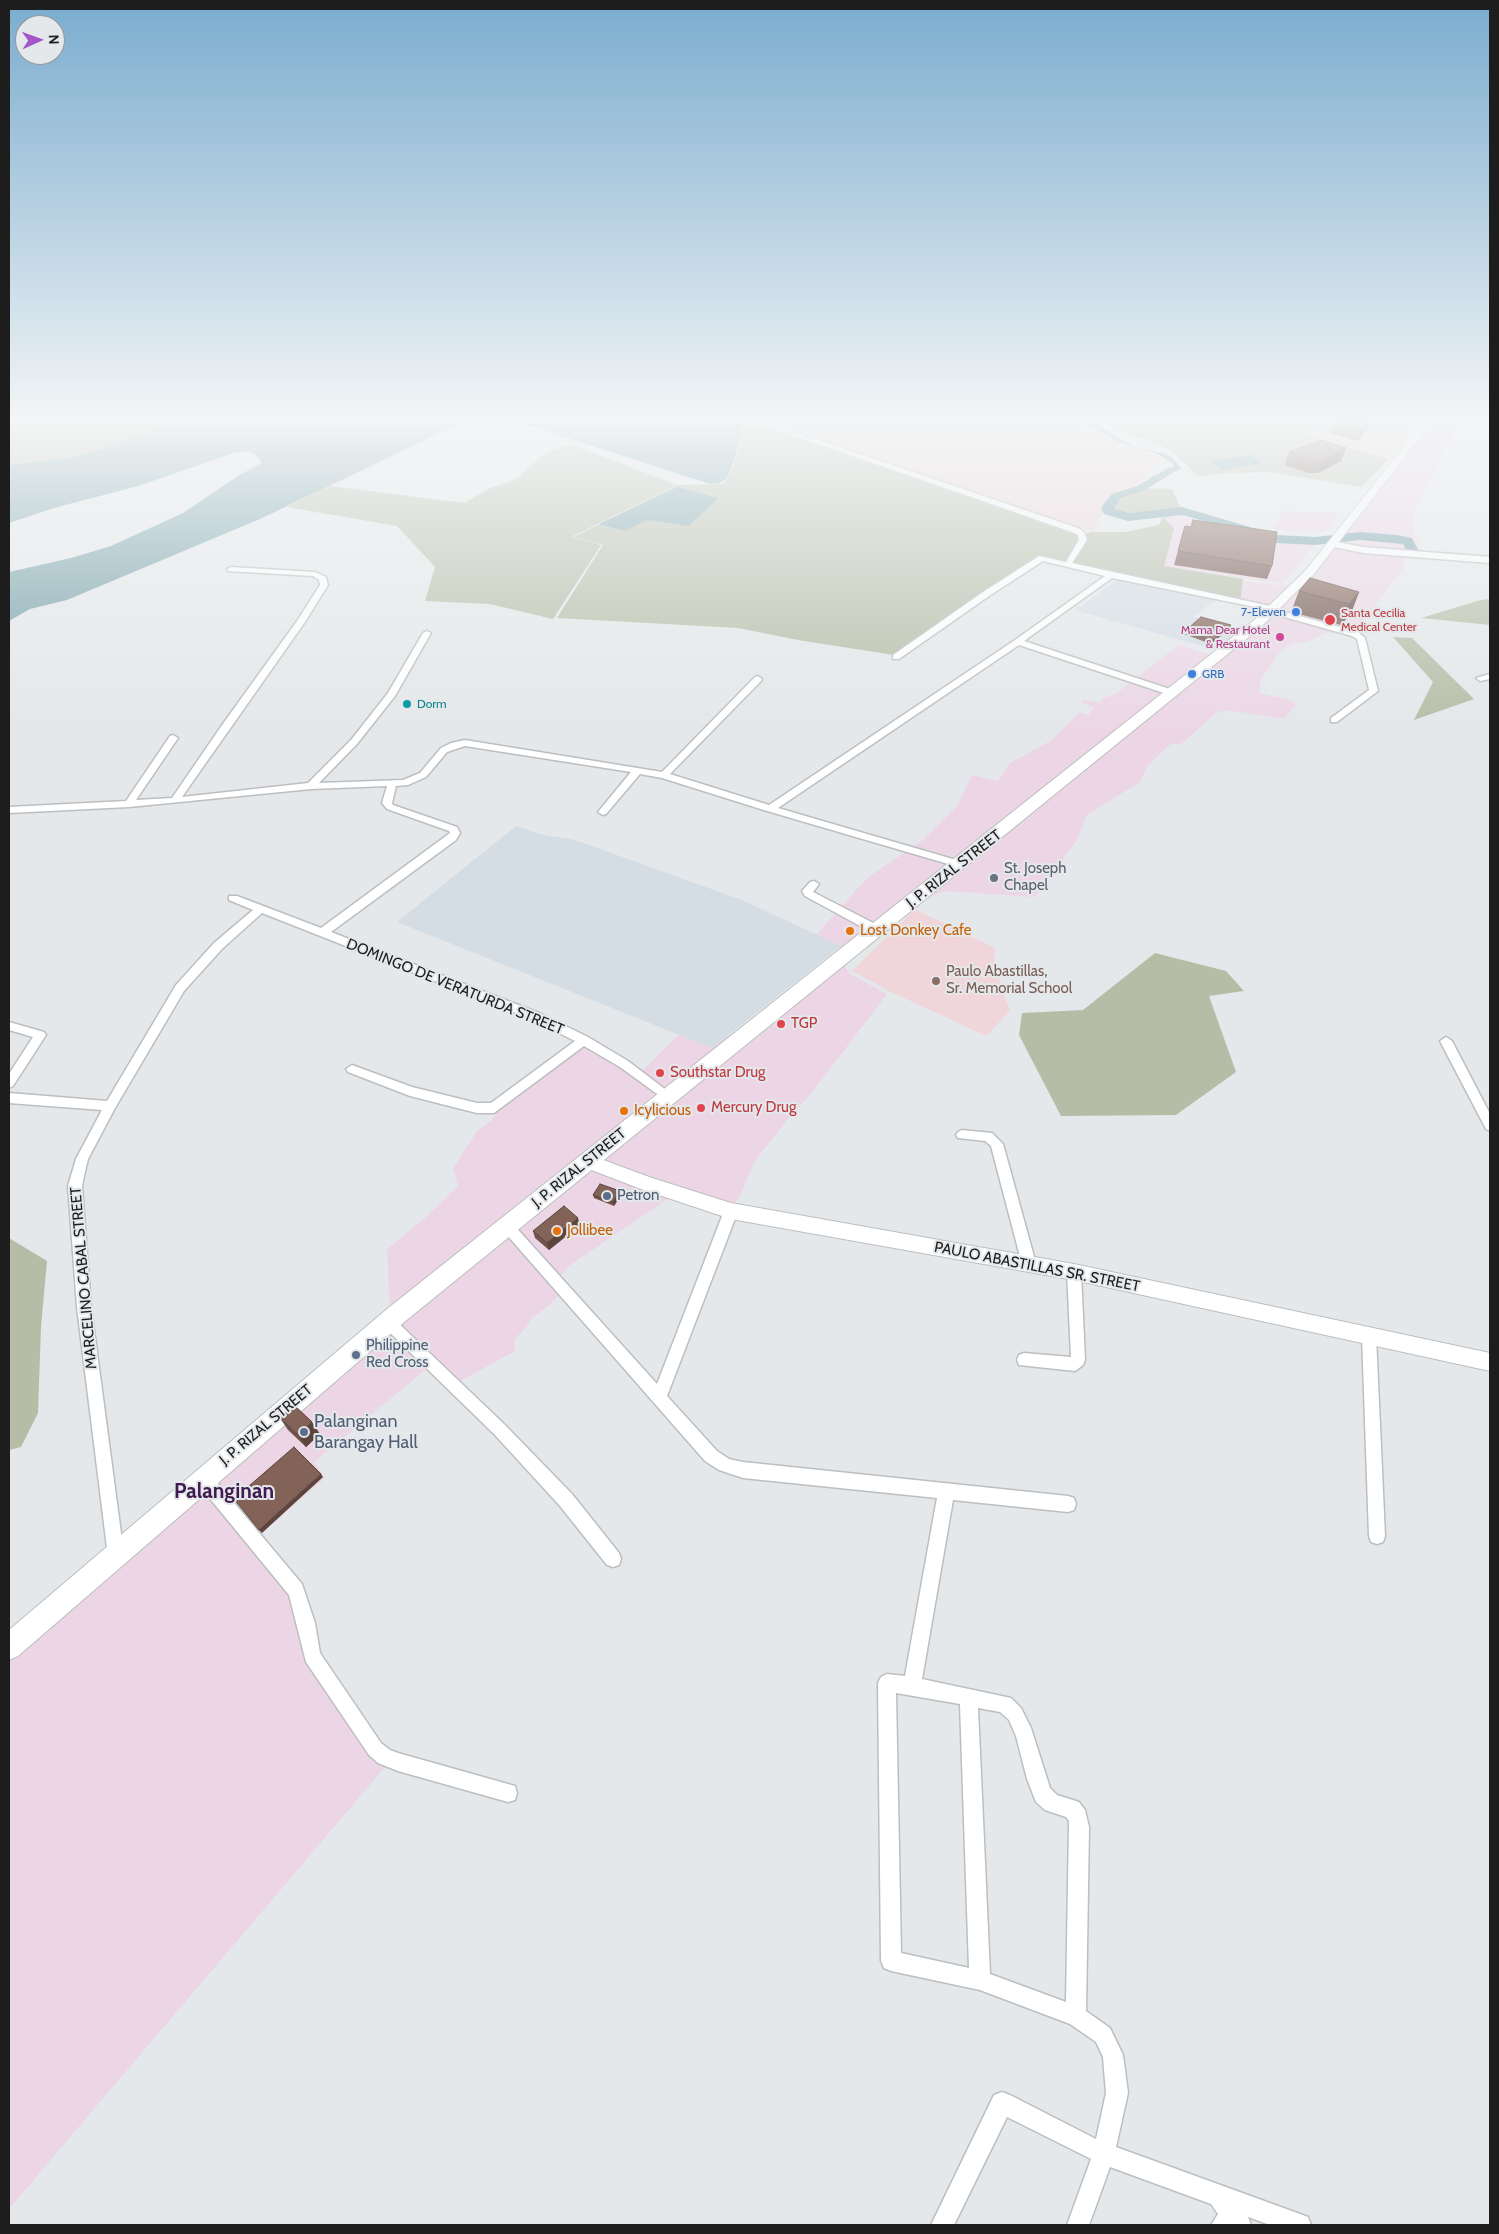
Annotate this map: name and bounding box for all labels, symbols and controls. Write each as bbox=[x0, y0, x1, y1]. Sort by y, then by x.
north arrow bbox=[15, 15, 65, 65]
text: N bbox=[45, 34, 63, 45]
place label: 7-Eleven bbox=[1241, 605, 1286, 619]
marker: 7-Eleven bbox=[1290, 606, 1302, 618]
place label: Santa Cecilia Medical Center bbox=[1341, 606, 1417, 634]
marker: Santa Cecilia Medical Center bbox=[1323, 613, 1337, 627]
place label: Mama Dear Hotel & Restaurant bbox=[1181, 623, 1270, 651]
marker: Mama Dear Hotel & Restaurant bbox=[1274, 631, 1286, 643]
place label: GRB bbox=[1202, 667, 1224, 681]
marker: GRB bbox=[1186, 668, 1198, 680]
place label: Dorm bbox=[417, 697, 447, 711]
marker: Dorm bbox=[401, 698, 413, 710]
street label: J. P. RIZAL STREET bbox=[903, 826, 1005, 912]
place label: St. Joseph Chapel bbox=[1004, 860, 1066, 895]
marker: St. Joseph Chapel bbox=[988, 872, 1000, 884]
place label: Lost Donkey Cafe bbox=[860, 922, 972, 940]
marker: Lost Donkey Cafe bbox=[844, 925, 856, 937]
street label: DOMINGO DE VERATURDA STREET bbox=[344, 935, 566, 1039]
place label: Paulo Abastillas, Sr. Memorial School bbox=[946, 963, 1072, 998]
marker: Paulo Abastillas, Sr. Memorial School bbox=[930, 975, 942, 987]
place label: TGP bbox=[791, 1015, 817, 1033]
marker: TGP bbox=[775, 1018, 787, 1030]
place label: Southstar Drug bbox=[670, 1064, 766, 1082]
marker: Southstar Drug bbox=[654, 1067, 666, 1079]
place label: Mercury Drug bbox=[711, 1099, 796, 1117]
place label: Icylicious bbox=[634, 1102, 691, 1120]
marker: Mercury Drug bbox=[695, 1102, 707, 1114]
marker: Icylicious bbox=[618, 1105, 630, 1117]
street label: J. P. RIZAL STREET bbox=[528, 1125, 630, 1211]
street label: MARCELINO CABAL STREET bbox=[67, 1186, 101, 1370]
place label: Petron bbox=[617, 1187, 659, 1205]
marker: Petron bbox=[601, 1190, 613, 1202]
place label: Jollibee bbox=[567, 1222, 613, 1240]
marker: Jollibee bbox=[551, 1225, 563, 1237]
street label: PAULO ABASTILLAS SR. STREET bbox=[933, 1238, 1141, 1296]
place label: Philippine Red Cross bbox=[366, 1337, 428, 1372]
marker: Philippine Red Cross bbox=[350, 1349, 362, 1361]
street label: J. P. RIZAL STREET bbox=[216, 1381, 316, 1469]
place label: Palanginan Barangay Hall bbox=[314, 1411, 418, 1454]
marker: Palanginan Barangay Hall bbox=[298, 1426, 310, 1438]
district label: Palanginan bbox=[174, 1479, 274, 1505]

